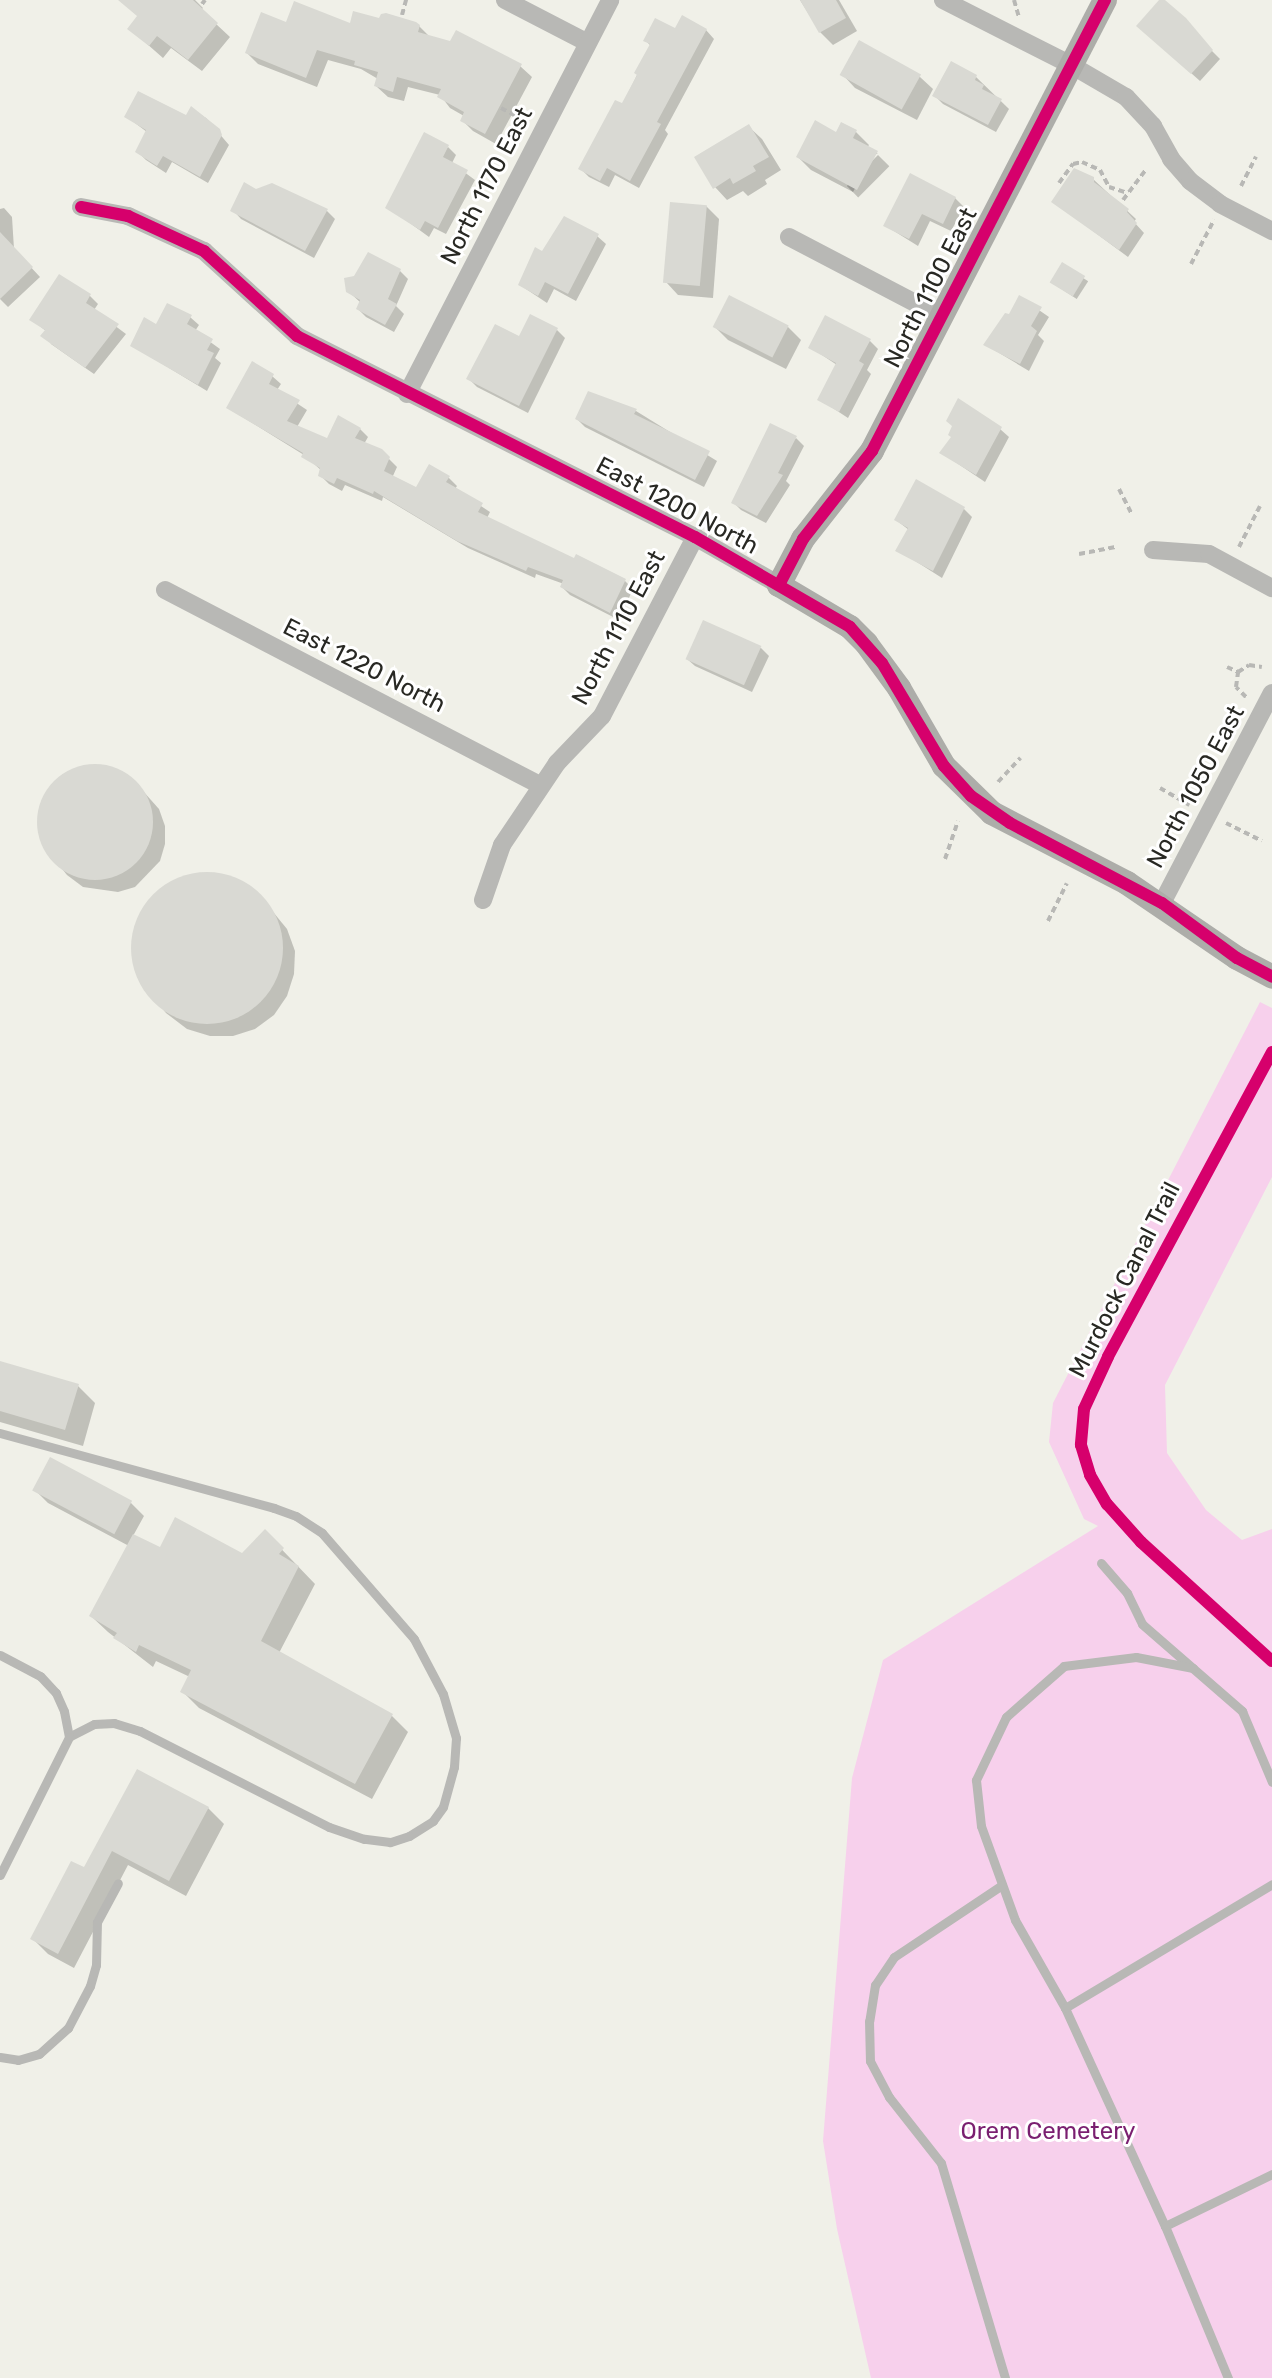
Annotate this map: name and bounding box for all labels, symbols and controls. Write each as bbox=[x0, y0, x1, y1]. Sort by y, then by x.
street label: North 1170 East bbox=[435, 102, 539, 270]
street label: North 1100 East bbox=[878, 203, 984, 373]
street label: East 1200 North bbox=[591, 451, 763, 561]
street label: North 1110 East bbox=[566, 546, 672, 710]
street label: East 1220 North bbox=[278, 613, 450, 719]
street label: North 1050 East bbox=[1141, 701, 1251, 873]
street label: Murdock Canal Trail bbox=[1063, 1177, 1187, 1383]
park label: Orem Cemetery bbox=[960, 2118, 1136, 2146]

